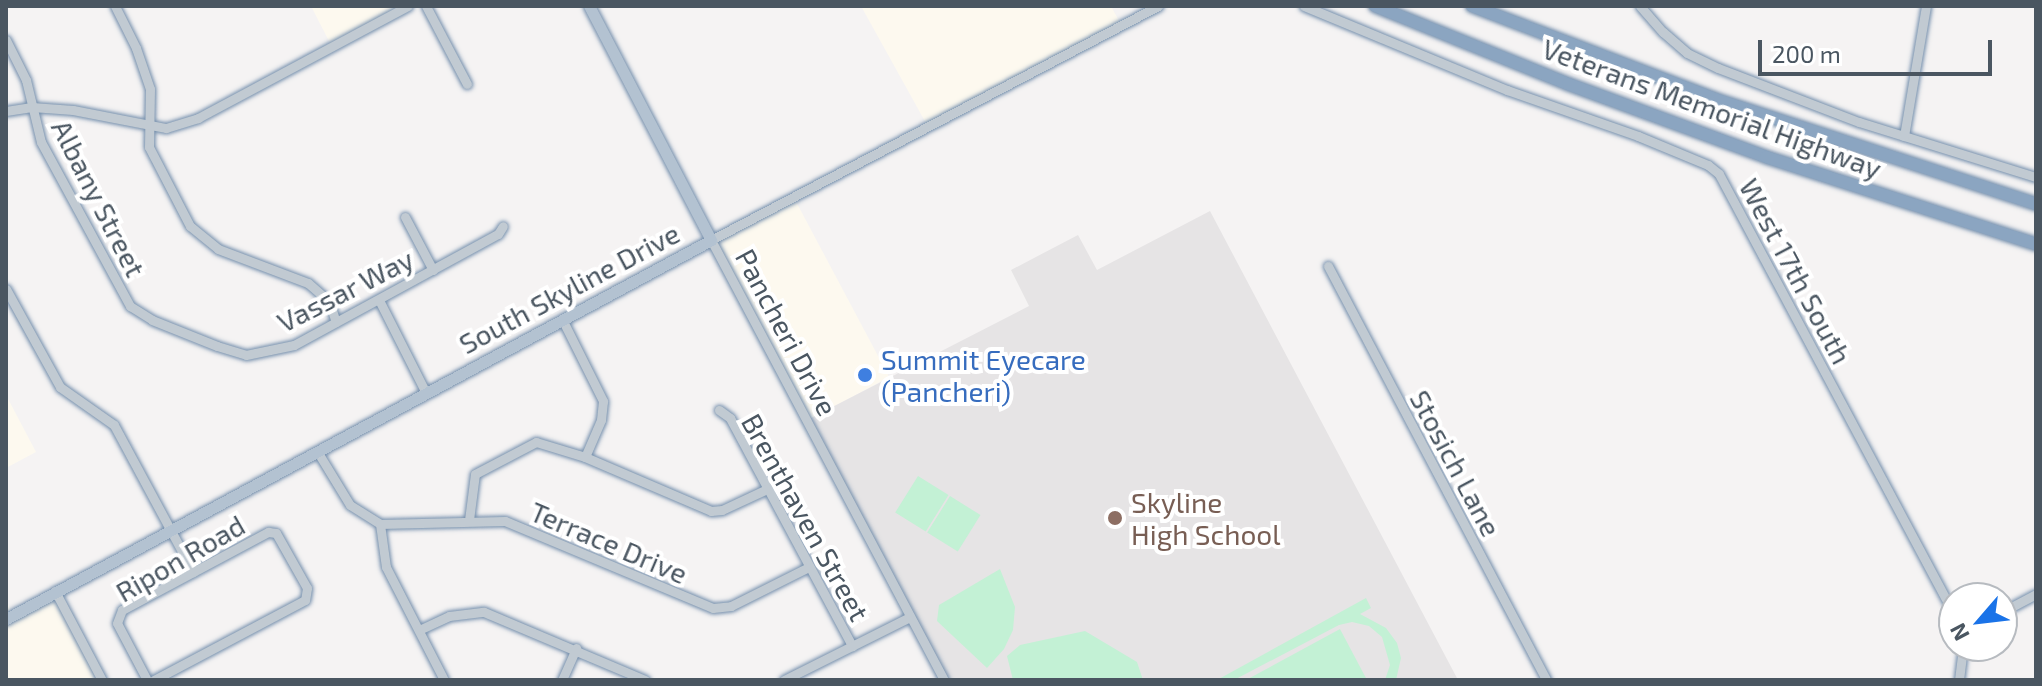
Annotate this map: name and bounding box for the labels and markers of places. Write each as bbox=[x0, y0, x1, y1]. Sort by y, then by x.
place label: Summit Eyecare (Pancheri) bbox=[881, 342, 1086, 408]
marker: Summit Eyecare (Pancheri) bbox=[856, 366, 874, 384]
place label: Skyline High School bbox=[1131, 485, 1281, 551]
marker: Skyline High School bbox=[1106, 509, 1124, 527]

